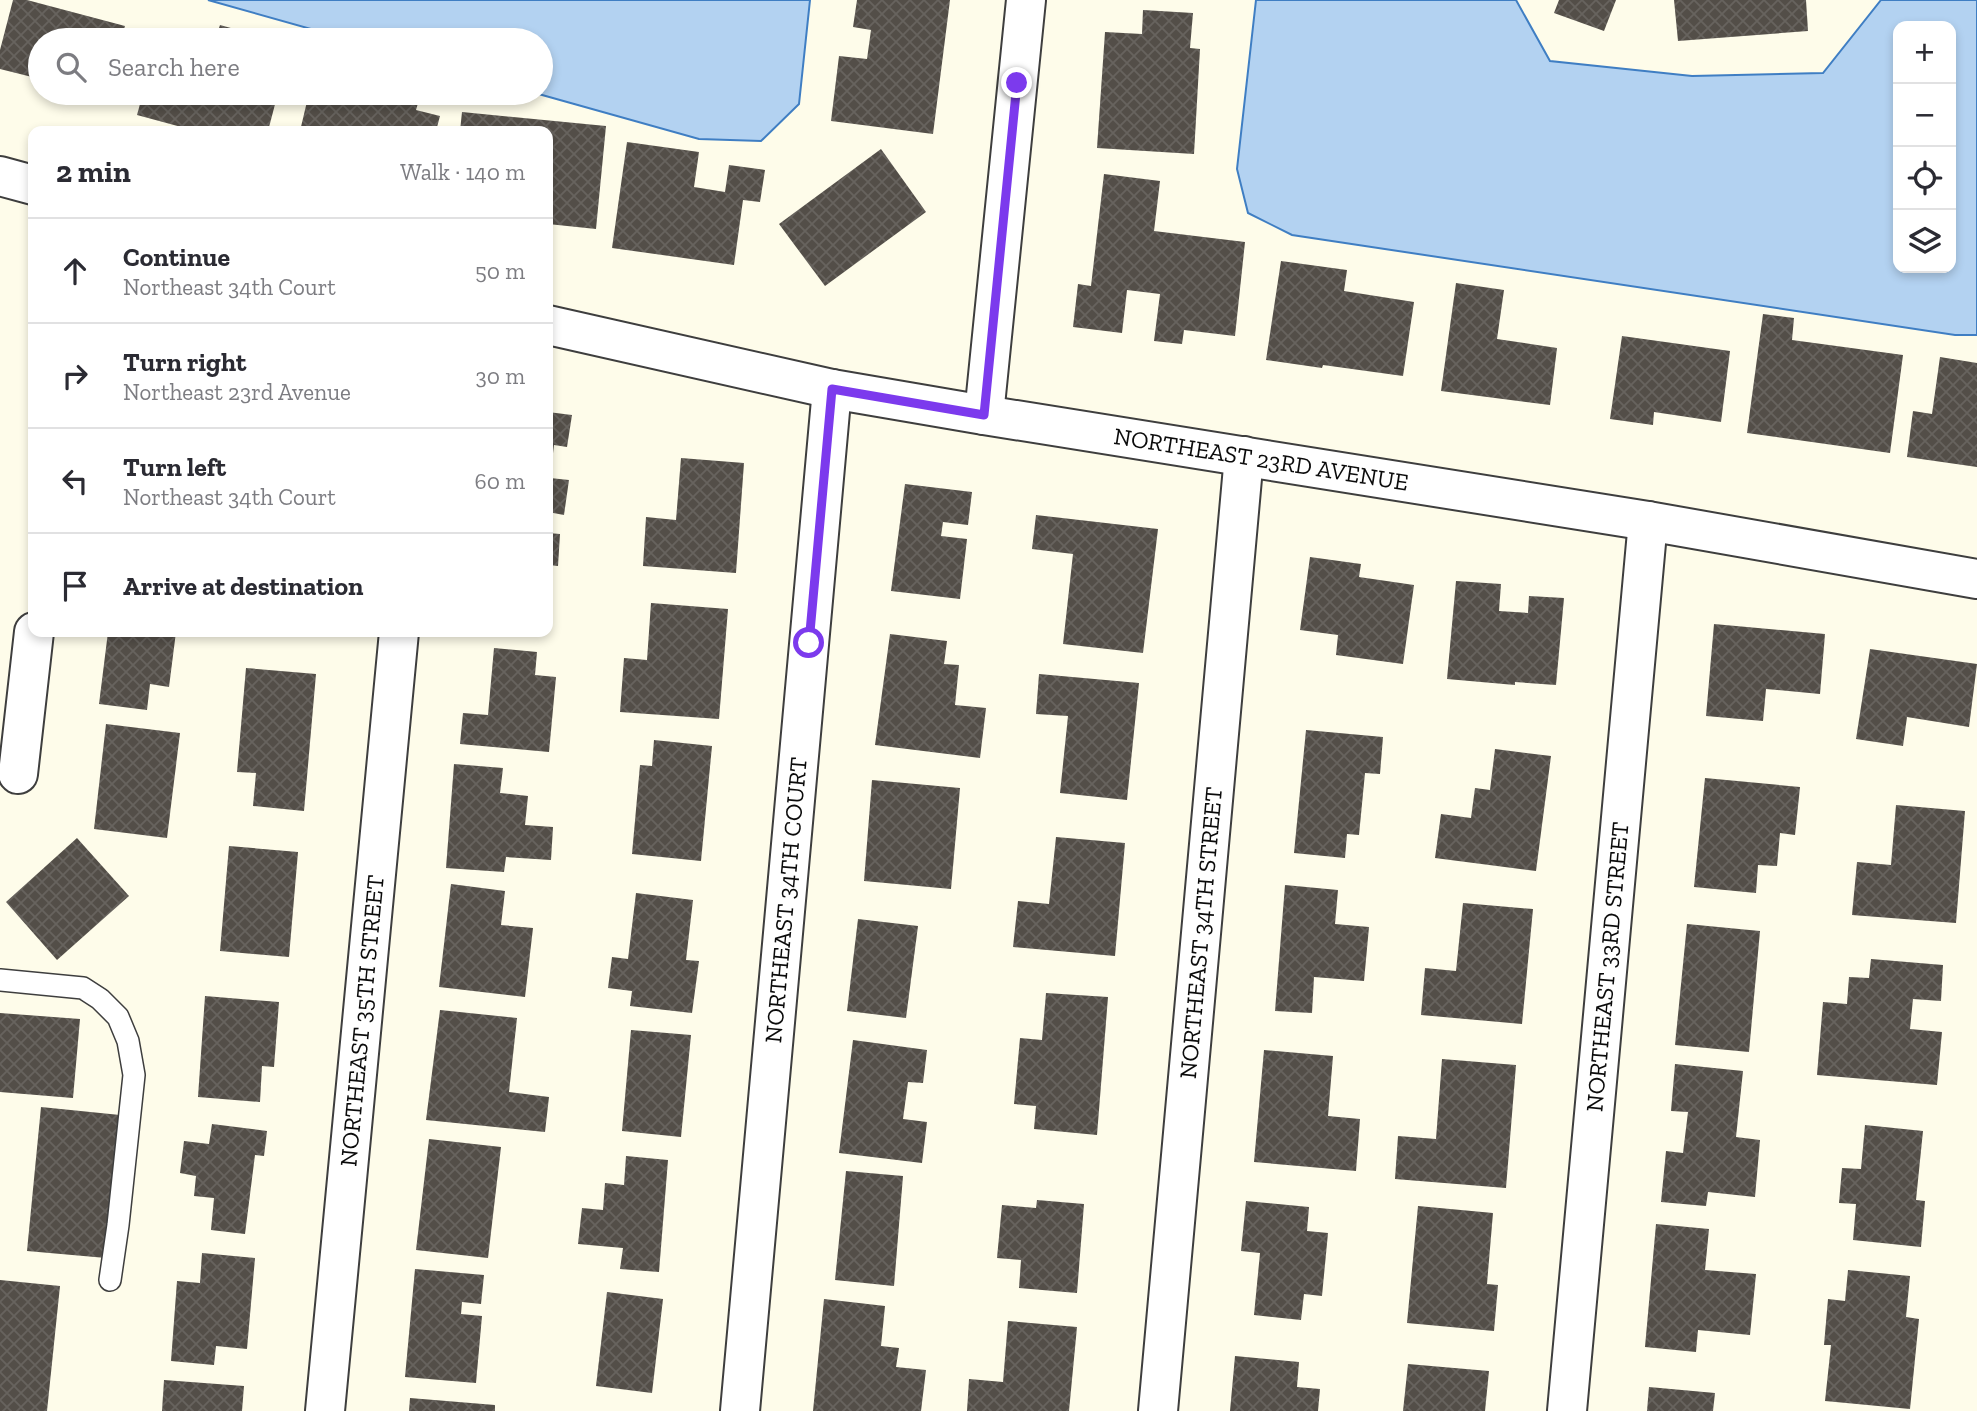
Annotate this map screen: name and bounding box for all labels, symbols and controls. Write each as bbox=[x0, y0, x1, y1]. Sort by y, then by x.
map controls bbox=[1893, 21, 1956, 273]
button: + bbox=[1893, 21, 1956, 84]
search box bbox=[28, 28, 553, 105]
icon: search bbox=[52, 48, 90, 86]
text: Search here bbox=[108, 51, 240, 83]
route end bbox=[1001, 67, 1032, 98]
button: − bbox=[1893, 84, 1956, 147]
button: locate bbox=[1893, 147, 1956, 210]
text: 2 min bbox=[56, 154, 131, 190]
text: Walk · 140 m bbox=[400, 158, 525, 186]
button: layers bbox=[1893, 210, 1956, 273]
text: Continue bbox=[123, 241, 230, 273]
icon: ahead bbox=[56, 252, 94, 290]
text: 50 m bbox=[475, 257, 525, 285]
text: Northeast 34th Court bbox=[123, 273, 336, 301]
text: Turn right bbox=[123, 346, 246, 378]
icon: right bbox=[56, 357, 94, 395]
text: 30 m bbox=[475, 362, 525, 390]
text: Northeast 23rd Avenue bbox=[123, 378, 351, 406]
street label: NORTHEAST 23RD AVENUE bbox=[1112, 421, 1411, 497]
text: Turn left bbox=[123, 451, 226, 483]
icon: left bbox=[56, 462, 94, 500]
text: 60 m bbox=[474, 467, 525, 495]
text: Northeast 34th Court bbox=[123, 483, 336, 511]
icon: arrive bbox=[56, 567, 94, 605]
text: Arrive at destination bbox=[123, 570, 363, 602]
route start bbox=[793, 627, 824, 658]
street label: NORTHEAST 34TH COURT bbox=[758, 756, 813, 1044]
street label: NORTHEAST 34TH STREET bbox=[1173, 786, 1228, 1080]
street label: NORTHEAST 33RD STREET bbox=[1579, 820, 1635, 1113]
street label: NORTHEAST 35TH STREET bbox=[333, 873, 390, 1168]

